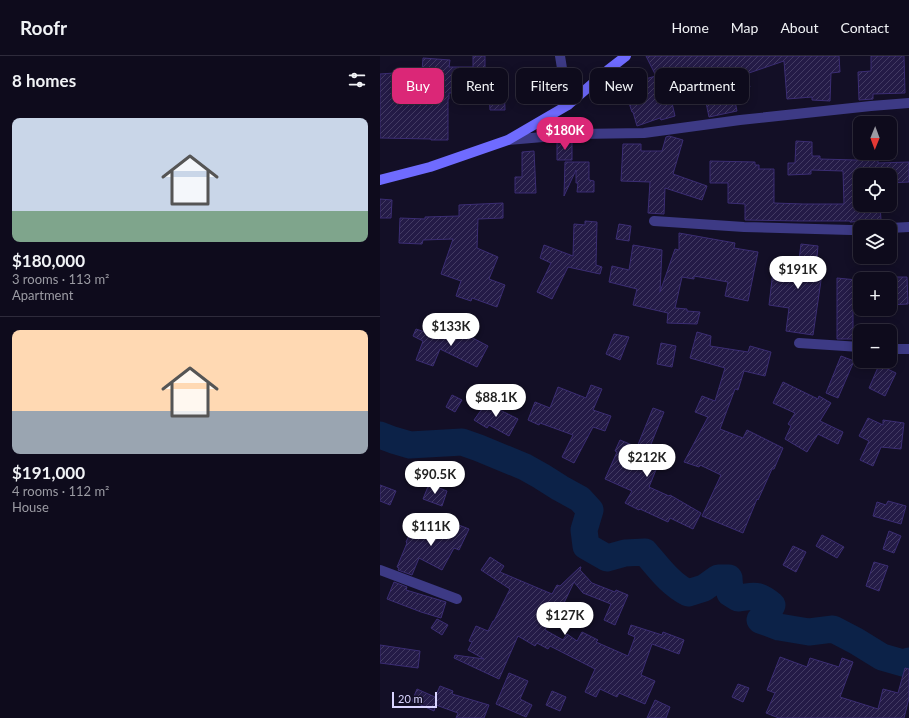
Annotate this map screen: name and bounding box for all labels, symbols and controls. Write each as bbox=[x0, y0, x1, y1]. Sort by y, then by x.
text: Roofr bbox=[20, 16, 67, 39]
text: Home bbox=[671, 19, 709, 36]
text: Map bbox=[731, 19, 758, 36]
text: About bbox=[780, 19, 818, 36]
text: Contact bbox=[840, 19, 889, 36]
chip: Buy bbox=[392, 68, 444, 104]
chip: Rent bbox=[452, 68, 508, 104]
chip: Filters bbox=[516, 68, 582, 104]
chip: New bbox=[590, 68, 647, 104]
chip: Apartment bbox=[655, 68, 749, 104]
icon: filters bbox=[346, 69, 368, 91]
text: 8 homes bbox=[12, 70, 76, 91]
north arrow bbox=[853, 116, 897, 160]
map controls bbox=[853, 116, 897, 368]
pin: $180K bbox=[537, 117, 593, 151]
text: $180K bbox=[545, 122, 585, 138]
icon: home bbox=[154, 144, 226, 216]
button: locate bbox=[853, 168, 897, 212]
button: layers bbox=[853, 220, 897, 264]
text: $180,000 bbox=[12, 250, 85, 271]
pin: $191K bbox=[770, 256, 826, 290]
text: $191K bbox=[778, 261, 818, 277]
text: 3 rooms · 113 m² bbox=[12, 271, 109, 287]
button: + bbox=[853, 272, 897, 316]
text: Apartment bbox=[12, 287, 73, 303]
pin: $133K bbox=[423, 313, 479, 347]
text: $133K bbox=[431, 318, 471, 334]
button: − bbox=[853, 324, 897, 368]
icon: home bbox=[154, 356, 226, 428]
pin: $88.1K bbox=[463, 384, 529, 418]
text: $88.1K bbox=[475, 389, 517, 405]
pin: $212K bbox=[619, 444, 675, 478]
text: $212K bbox=[627, 449, 667, 465]
pin: $90.5K bbox=[402, 461, 468, 495]
text: $191,000 bbox=[12, 462, 85, 483]
text: $90.5K bbox=[414, 466, 456, 482]
text: 4 rooms · 112 m² bbox=[12, 483, 109, 499]
text: House bbox=[12, 499, 49, 515]
pin: $111K bbox=[403, 513, 459, 547]
text: $111K bbox=[411, 518, 451, 534]
pin: $127K bbox=[537, 602, 593, 636]
text: $127K bbox=[545, 607, 585, 623]
scale bar bbox=[392, 690, 437, 709]
text: 20 m bbox=[398, 692, 423, 705]

